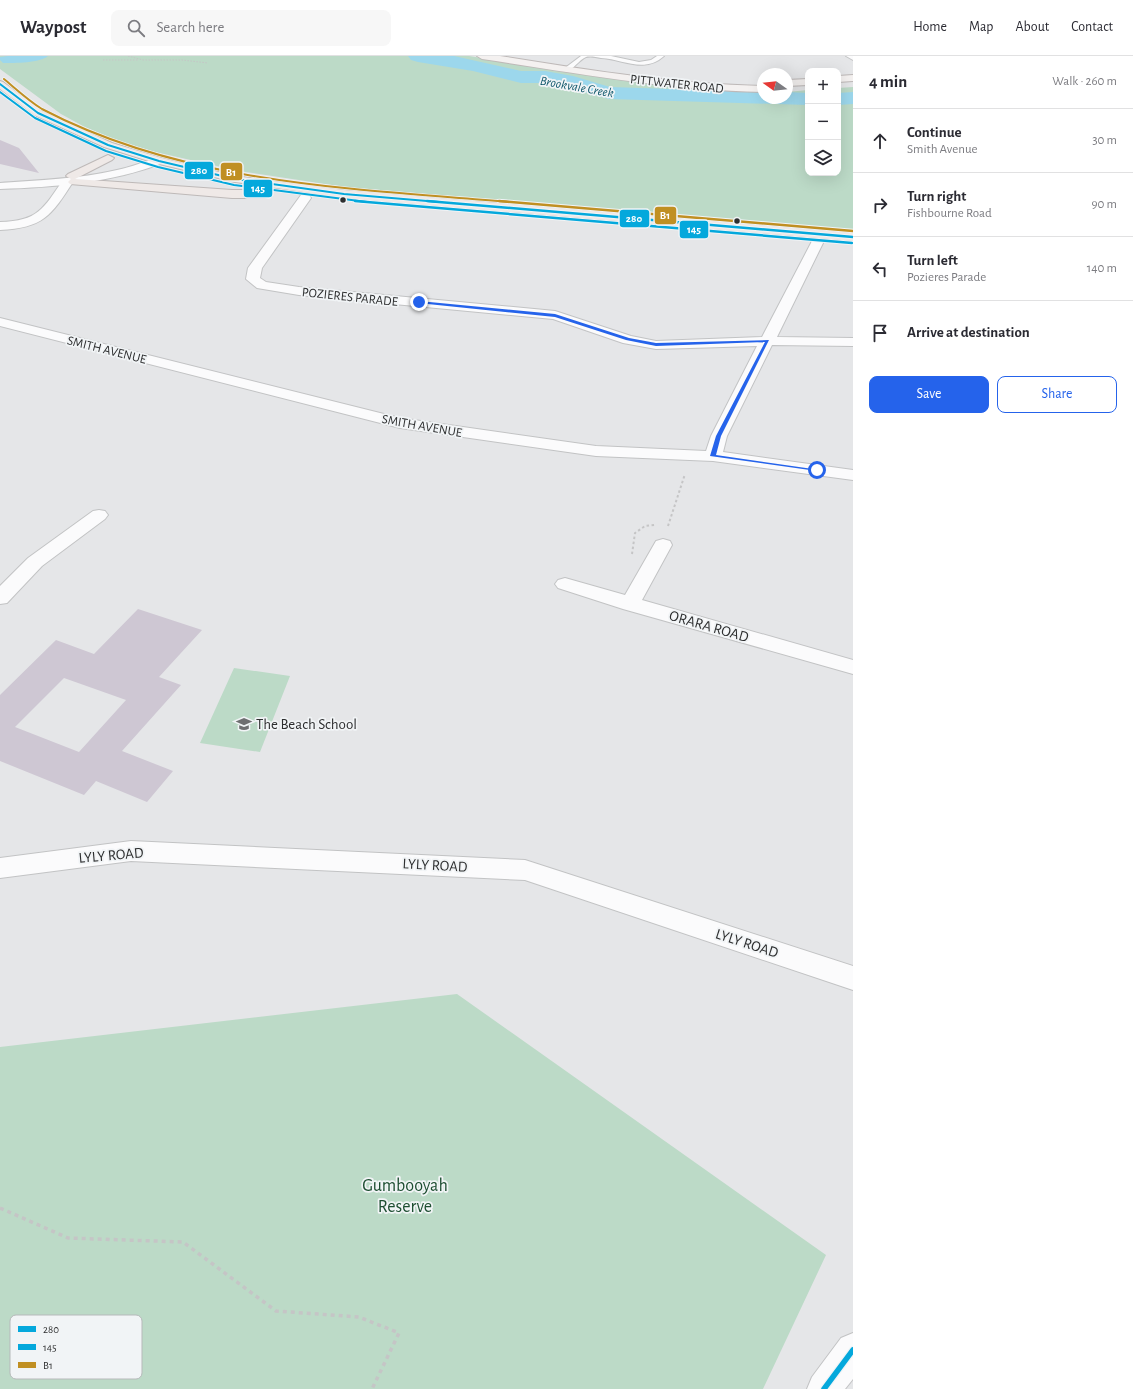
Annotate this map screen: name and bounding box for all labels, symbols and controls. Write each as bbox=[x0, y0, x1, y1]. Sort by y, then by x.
search box bbox=[111, 10, 391, 46]
icon: search bbox=[125, 17, 147, 39]
text: Waypost bbox=[20, 18, 87, 37]
text: Search here bbox=[157, 20, 224, 35]
text: Home bbox=[913, 20, 947, 34]
text: Map bbox=[969, 20, 993, 34]
text: About bbox=[1015, 20, 1049, 34]
text: Contact bbox=[1071, 20, 1113, 34]
north arrow bbox=[757, 68, 793, 104]
map controls bbox=[805, 68, 841, 176]
button: + bbox=[805, 68, 841, 104]
street label: PITTWATER ROAD bbox=[629, 73, 724, 96]
text: 4 min bbox=[869, 73, 907, 90]
water label: Brookvale Creek bbox=[539, 75, 615, 100]
text: Walk · 260 m bbox=[1052, 75, 1117, 88]
button: − bbox=[805, 104, 841, 140]
text: Continue bbox=[907, 125, 962, 140]
icon: ahead bbox=[869, 130, 891, 152]
text: 30 m bbox=[1092, 134, 1117, 147]
button: layers bbox=[805, 140, 841, 176]
text: Smith Avenue bbox=[907, 143, 978, 156]
line badge: 280 bbox=[184, 161, 214, 180]
line badge: B1 bbox=[220, 162, 243, 181]
text: 280 bbox=[191, 165, 207, 176]
text: B1 bbox=[226, 167, 236, 178]
line badge: 145 bbox=[243, 179, 273, 198]
text: 145 bbox=[251, 183, 265, 194]
text: Turn right bbox=[907, 189, 966, 204]
icon: right bbox=[869, 194, 891, 216]
unlabelled marker bbox=[338, 195, 348, 205]
text: 90 m bbox=[1091, 198, 1117, 211]
line badge: B1 bbox=[654, 206, 677, 225]
text: Fishbourne Road bbox=[907, 207, 992, 220]
line badge: 280 bbox=[619, 209, 650, 228]
text: B1 bbox=[660, 210, 670, 221]
text: 280 bbox=[626, 213, 642, 224]
unlabelled marker bbox=[732, 216, 742, 226]
line badge: 145 bbox=[679, 220, 709, 239]
text: 145 bbox=[687, 224, 701, 235]
text: Turn left bbox=[907, 253, 958, 268]
icon: left bbox=[869, 258, 891, 280]
text: 140 m bbox=[1087, 262, 1117, 275]
text: Pozieres Parade bbox=[907, 271, 986, 284]
street label: POZIERES PARADE bbox=[301, 286, 398, 309]
route end bbox=[410, 293, 428, 311]
icon: arrive bbox=[869, 322, 891, 344]
text: Arrive at destination bbox=[907, 325, 1030, 340]
street label: SMITH AVENUE bbox=[66, 334, 148, 367]
button: Save bbox=[869, 376, 989, 413]
button: Share bbox=[997, 376, 1117, 413]
street label: SMITH AVENUE bbox=[381, 413, 463, 440]
route start bbox=[808, 461, 826, 479]
street label: ORARA ROAD bbox=[667, 608, 751, 645]
school or university icon: The Beach School bbox=[235, 715, 253, 733]
place label: The Beach School bbox=[256, 717, 357, 732]
street label: LYLY ROAD bbox=[78, 845, 144, 866]
street label: LYLY ROAD bbox=[402, 856, 468, 875]
street label: LYLY ROAD bbox=[714, 926, 780, 961]
park label: Gumbooyah Reserve bbox=[362, 1177, 448, 1216]
legend bbox=[10, 1315, 142, 1379]
text: 280 bbox=[43, 1324, 59, 1335]
text: 145 bbox=[43, 1342, 57, 1353]
text: B1 bbox=[43, 1360, 53, 1371]

